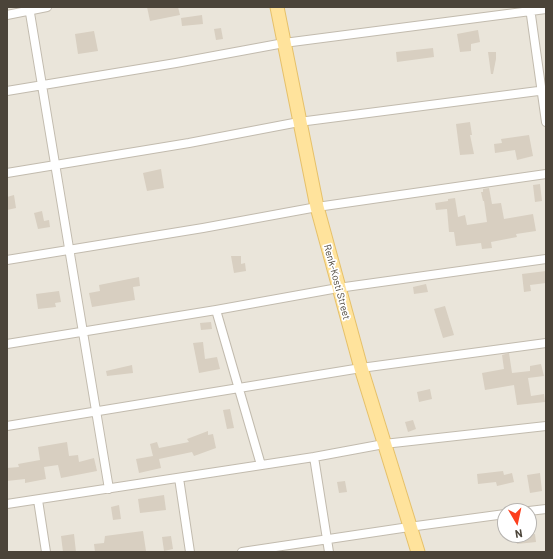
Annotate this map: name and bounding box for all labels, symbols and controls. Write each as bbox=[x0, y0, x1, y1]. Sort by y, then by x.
street label: Renk-Kosti Street bbox=[321, 243, 353, 321]
north arrow bbox=[497, 503, 537, 543]
text: N bbox=[514, 527, 523, 541]

